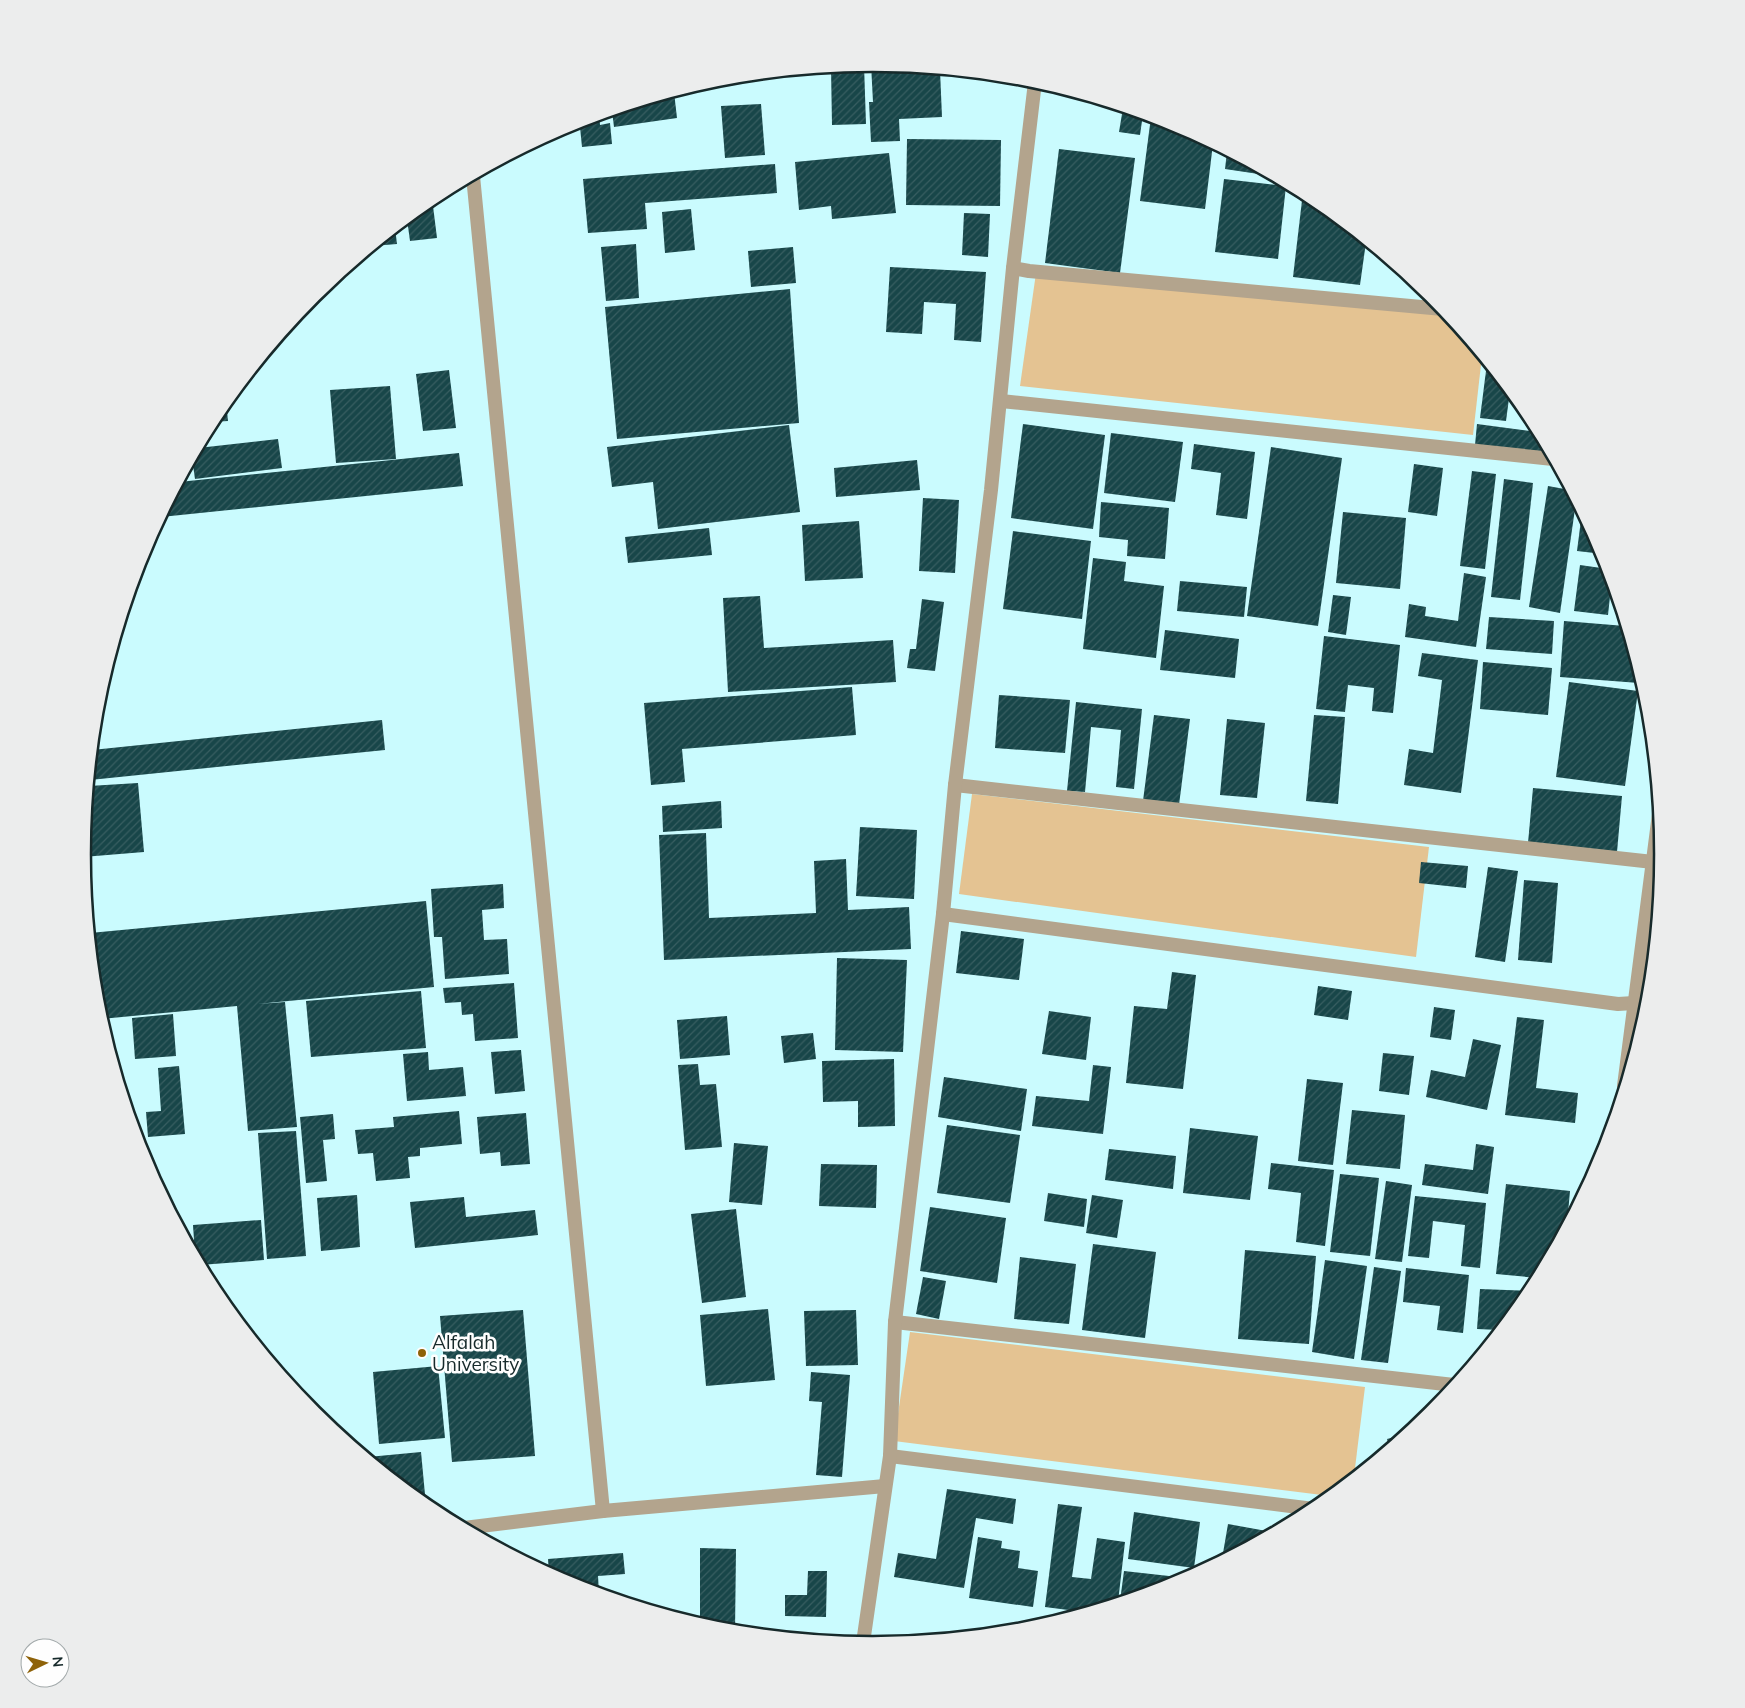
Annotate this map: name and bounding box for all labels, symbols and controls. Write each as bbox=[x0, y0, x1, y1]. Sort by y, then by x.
place label: Alfalah University bbox=[432, 1330, 519, 1376]
marker: Alfalah University bbox=[416, 1347, 428, 1359]
north arrow bbox=[20, 1638, 70, 1688]
text: N bbox=[49, 1656, 67, 1668]

